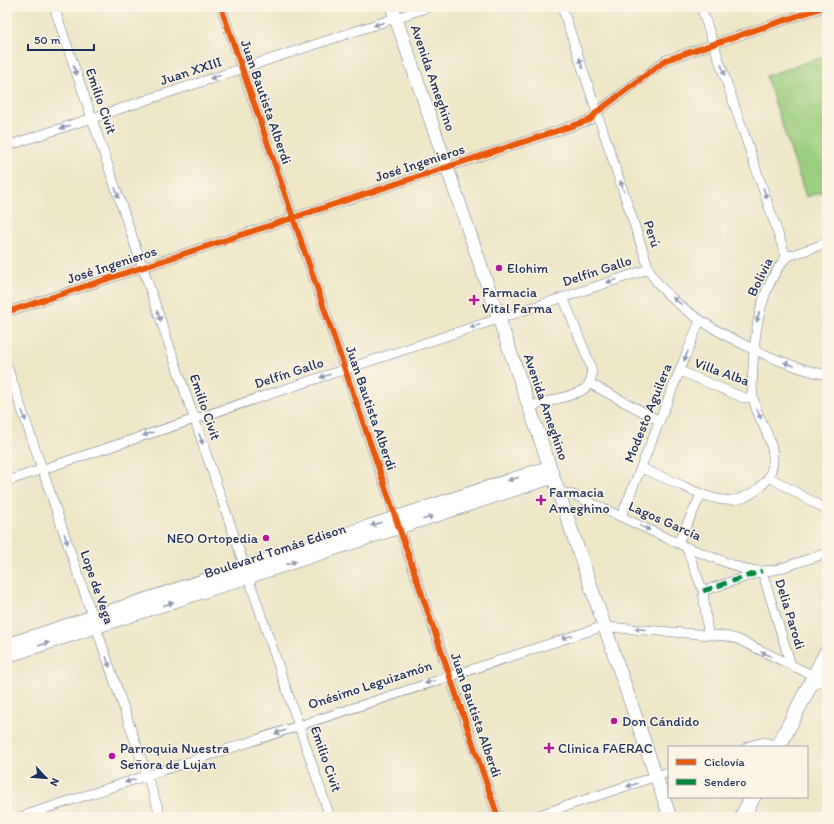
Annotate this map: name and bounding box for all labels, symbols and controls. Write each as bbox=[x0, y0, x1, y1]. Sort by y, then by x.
one-way arrow bbox=[372, 21, 384, 27]
street label: Avenida Ameghino bbox=[407, 22, 459, 134]
scale bar bbox=[28, 26, 94, 52]
text: 50 m bbox=[34, 33, 60, 47]
street label: Juan Bautista Alberdi bbox=[237, 37, 295, 167]
street label: Juan XXIII bbox=[158, 53, 224, 89]
one-way arrow bbox=[577, 57, 583, 69]
one-way arrow bbox=[73, 65, 79, 77]
one-way arrow bbox=[720, 65, 726, 77]
street label: Emilio Civit bbox=[82, 66, 120, 136]
one-way arrow bbox=[209, 75, 221, 81]
one-way arrow bbox=[59, 124, 71, 130]
street label: José Ingenieros bbox=[373, 140, 467, 186]
one-way arrow bbox=[618, 180, 624, 192]
one-way arrow bbox=[115, 188, 121, 200]
one-way arrow bbox=[762, 188, 768, 200]
street label: Perú bbox=[640, 218, 664, 250]
street label: José Ingenieros bbox=[65, 242, 159, 288]
street label: Delfín Gallo bbox=[560, 252, 634, 290]
street label: Bolivia bbox=[743, 254, 777, 299]
place label: Elohim bbox=[507, 260, 549, 277]
marker: Elohim bbox=[494, 263, 504, 273]
one-way arrow bbox=[605, 278, 617, 284]
place label: Farmacia Vital Farma bbox=[482, 284, 553, 317]
marker: Farmacia Vital Farma bbox=[469, 295, 479, 305]
one-way arrow bbox=[671, 297, 682, 306]
one-way arrow bbox=[157, 311, 163, 323]
one-way arrow bbox=[755, 311, 761, 323]
one-way arrow bbox=[469, 323, 481, 329]
street label: Juan Bautista Alberdi bbox=[342, 343, 400, 473]
street label: Avenida Ameghino bbox=[520, 351, 572, 463]
one-way arrow bbox=[682, 351, 688, 363]
street label: Delfín Gallo bbox=[252, 354, 326, 392]
street label: Villa Alba bbox=[692, 354, 752, 390]
street label: Modesto Aguilera bbox=[620, 360, 676, 465]
one-way arrow bbox=[783, 361, 795, 367]
street label: Emilio Civit bbox=[186, 372, 224, 442]
one-way arrow bbox=[319, 373, 331, 379]
one-way arrow bbox=[756, 409, 762, 420]
one-way arrow bbox=[21, 411, 27, 423]
one-way arrow bbox=[142, 431, 154, 437]
one-way arrow bbox=[199, 434, 205, 446]
one-way arrow bbox=[506, 476, 518, 482]
place label: Farmacia Ameghino bbox=[549, 484, 610, 517]
marker: Farmacia Ameghino bbox=[536, 495, 546, 505]
street label: Lagos García bbox=[626, 497, 705, 545]
one-way arrow bbox=[422, 515, 434, 521]
street label: Boulevard Tomás Edison bbox=[202, 520, 348, 582]
one-way arrow bbox=[370, 521, 382, 527]
one-way arrow bbox=[640, 525, 651, 531]
place label: NEO Ortopedia bbox=[167, 530, 259, 547]
marker: NEO Ortopedia bbox=[261, 533, 271, 543]
one-way arrow bbox=[63, 534, 69, 546]
street label: Lope de Vega bbox=[76, 548, 118, 626]
one-way arrow bbox=[285, 560, 297, 566]
street label: Delia Parodi bbox=[771, 577, 809, 651]
one-way arrow bbox=[162, 600, 174, 606]
one-way arrow bbox=[634, 626, 647, 633]
one-way arrow bbox=[561, 635, 573, 641]
one-way arrow bbox=[38, 641, 50, 647]
street label: Juan Bautista Alberdi bbox=[447, 650, 505, 780]
one-way arrow bbox=[761, 651, 772, 657]
one-way arrow bbox=[105, 657, 111, 669]
street label: Onésimo Leguizamón bbox=[306, 657, 434, 713]
one-way arrow bbox=[424, 679, 436, 685]
place label: Don Cándido bbox=[622, 713, 699, 730]
marker: Don Cándido bbox=[609, 716, 619, 726]
street label: Emilio Civit bbox=[307, 724, 345, 794]
one-way arrow bbox=[274, 729, 286, 735]
place label: Parroquia Nuestra Señora de Lujan bbox=[120, 740, 229, 773]
place label: Clinica FAERAC bbox=[558, 740, 653, 757]
marker: Clinica FAERAC bbox=[543, 742, 555, 754]
legend bbox=[668, 746, 808, 798]
marker: Parroquia Nuestra Señora de Lujan bbox=[107, 751, 117, 761]
text: Ciclovía bbox=[704, 755, 746, 769]
north arrow bbox=[26, 758, 66, 798]
text: Sendero bbox=[704, 775, 746, 789]
text: N bbox=[47, 776, 62, 788]
one-way arrow bbox=[124, 778, 136, 784]
one-way arrow bbox=[626, 782, 638, 788]

